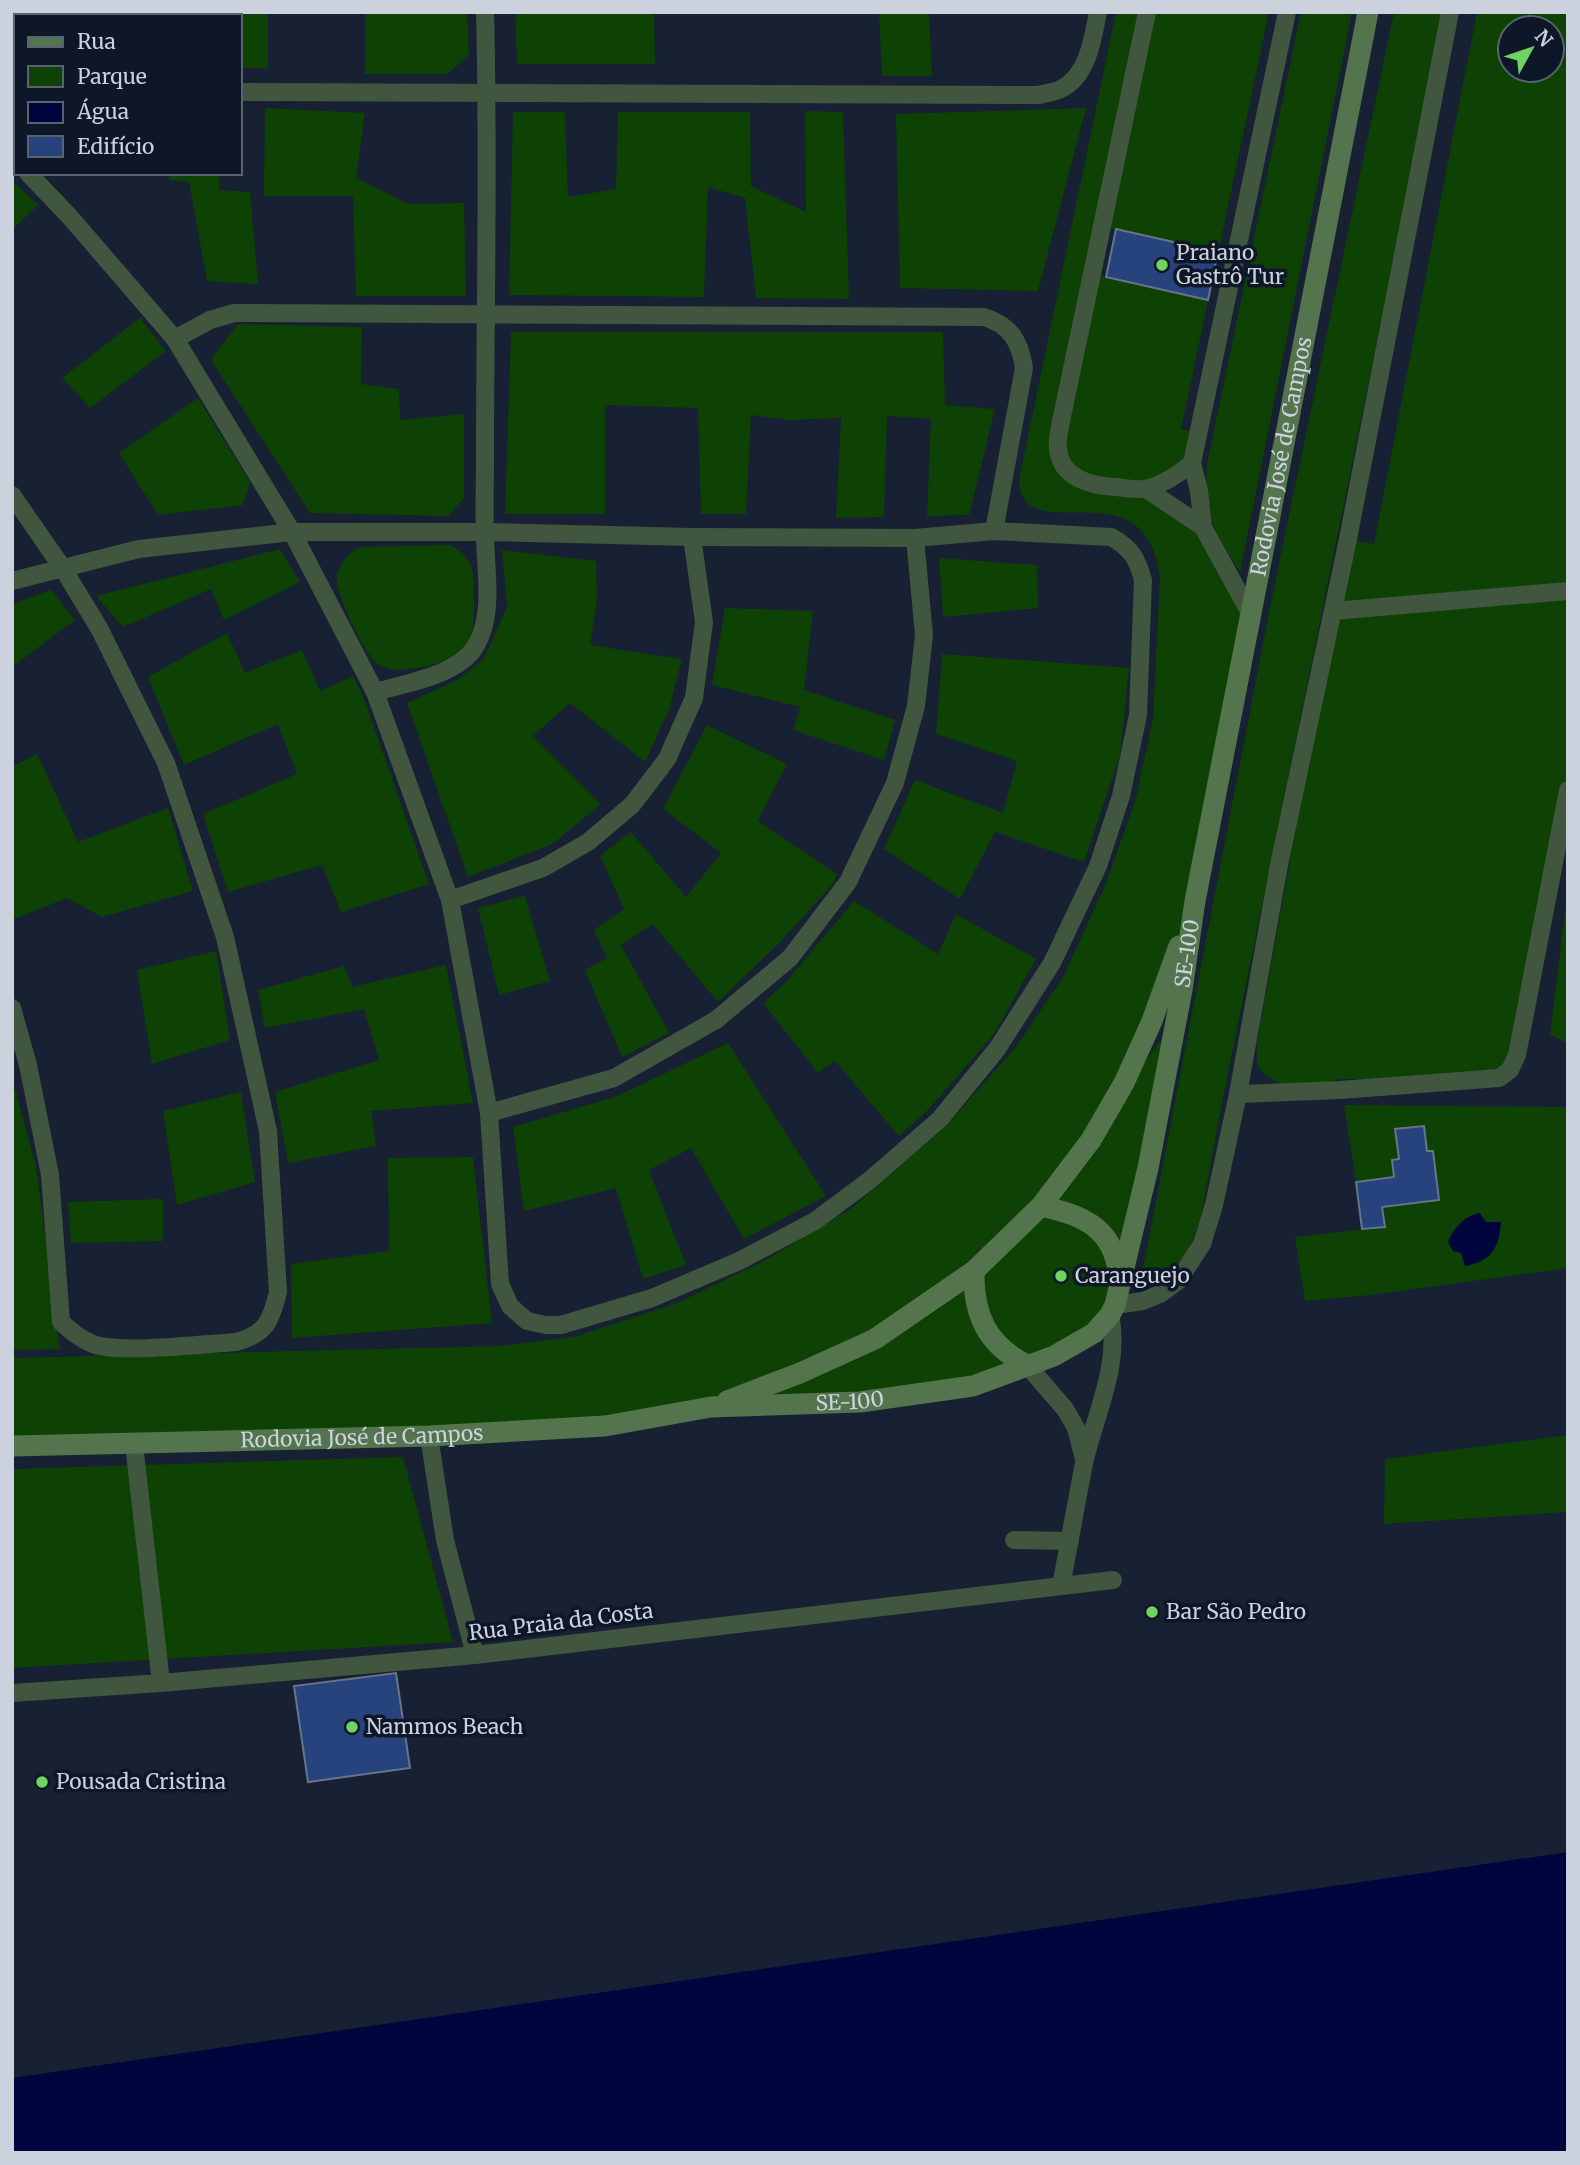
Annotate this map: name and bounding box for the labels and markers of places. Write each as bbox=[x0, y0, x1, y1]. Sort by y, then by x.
place label: Praiano Gastrô Tur bbox=[1176, 239, 1284, 290]
marker: Praiano Gastrô Tur bbox=[1154, 257, 1170, 273]
place label: Caranguejo bbox=[1075, 1262, 1190, 1289]
marker: Caranguejo bbox=[1053, 1268, 1069, 1284]
place label: Bar São Pedro bbox=[1166, 1598, 1306, 1625]
marker: Bar São Pedro bbox=[1144, 1604, 1160, 1620]
place label: Nammos Beach bbox=[366, 1713, 524, 1740]
marker: Nammos Beach bbox=[344, 1719, 360, 1735]
place label: Pousada Cristina bbox=[56, 1768, 226, 1795]
marker: Pousada Cristina bbox=[34, 1774, 50, 1790]

